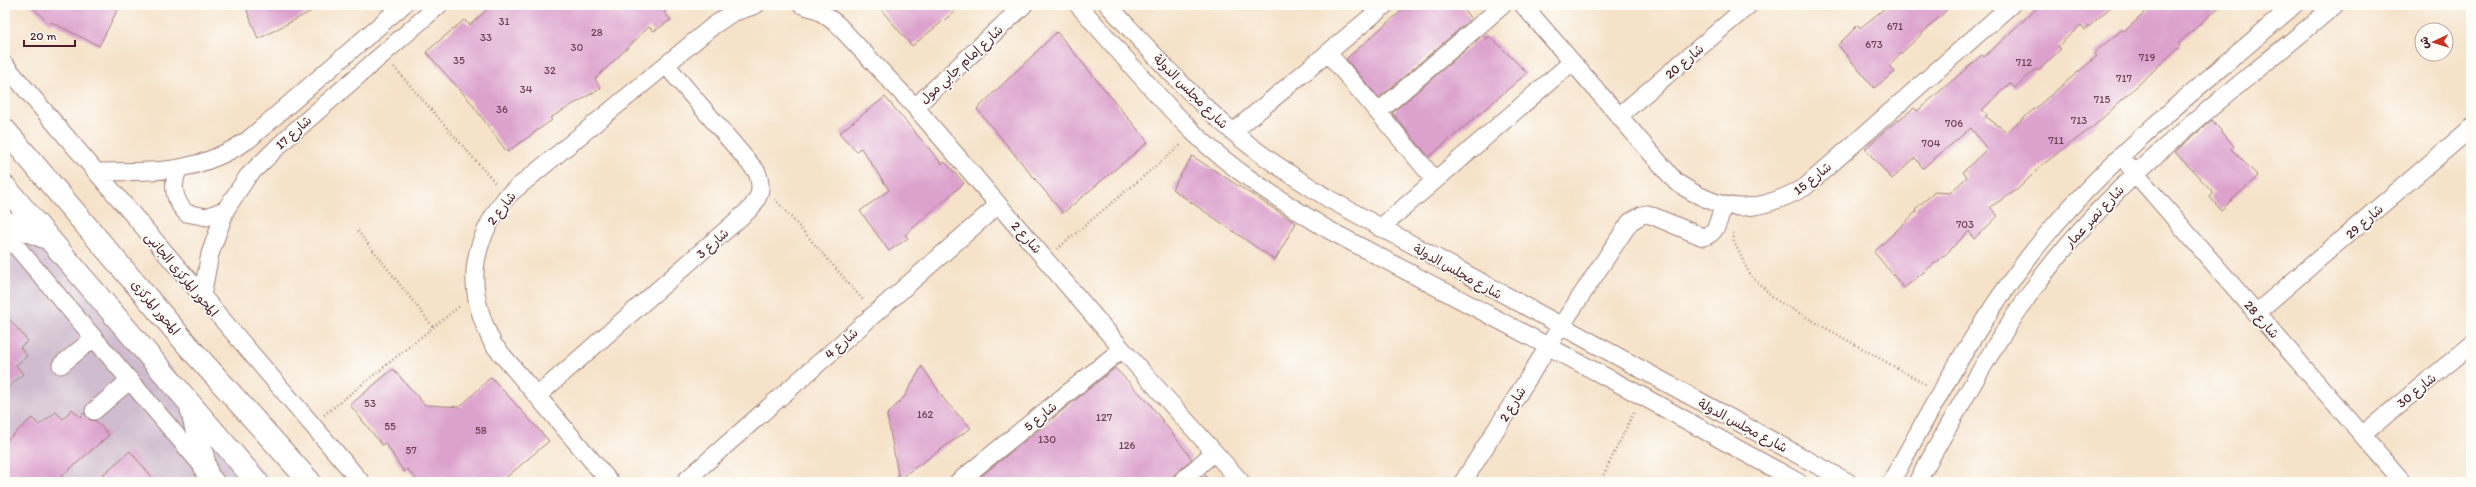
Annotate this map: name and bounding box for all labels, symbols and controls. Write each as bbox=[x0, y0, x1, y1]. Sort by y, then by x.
house number: 31 bbox=[498, 15, 510, 28]
house number: 671 bbox=[1887, 20, 1903, 33]
scale bar bbox=[24, 22, 75, 48]
street label: شارع إمام جابي مول bbox=[917, 22, 1009, 110]
north arrow bbox=[2414, 22, 2454, 62]
house number: 28 bbox=[591, 26, 603, 39]
text: 20 m bbox=[30, 29, 57, 43]
house number: 33 bbox=[480, 31, 492, 44]
text: ش bbox=[2418, 36, 2431, 49]
house number: 673 bbox=[1865, 38, 1883, 51]
house number: 30 bbox=[571, 41, 584, 54]
street label: شارع 20 bbox=[1662, 41, 1708, 83]
street label: شارع مجلس الدولة bbox=[1149, 51, 1231, 133]
house number: 719 bbox=[2139, 51, 2155, 64]
house number: 35 bbox=[453, 54, 465, 67]
house number: 712 bbox=[2016, 56, 2032, 69]
house number: 32 bbox=[544, 64, 556, 77]
house number: 717 bbox=[2116, 72, 2133, 85]
house number: 34 bbox=[520, 83, 533, 96]
house number: 715 bbox=[2094, 93, 2110, 106]
house number: 36 bbox=[496, 103, 508, 116]
street label: شارع 17 bbox=[272, 112, 316, 154]
house number: 713 bbox=[2071, 114, 2087, 127]
house number: 706 bbox=[1945, 117, 1963, 130]
house number: 711 bbox=[2048, 134, 2064, 147]
house number: 704 bbox=[1922, 137, 1941, 150]
street label: شارع 15 bbox=[1790, 159, 1835, 199]
street label: شارع نصر عمار bbox=[2061, 182, 2128, 253]
street label: شارع 2 bbox=[484, 189, 521, 229]
street label: شارع 29 bbox=[2343, 201, 2387, 243]
street label: شارع 2 bbox=[1007, 218, 1045, 258]
house number: 703 bbox=[1956, 218, 1974, 231]
street label: شارع 3 bbox=[693, 225, 733, 263]
street label: المحور المركزى الجانبى bbox=[142, 228, 222, 320]
street label: شارع مجلس الدولة bbox=[1410, 241, 1505, 304]
street label: المحور المركزى bbox=[128, 276, 184, 338]
street label: شارع 28 bbox=[2240, 297, 2282, 343]
street label: شارع 4 bbox=[822, 325, 862, 363]
street label: شارع 30 bbox=[2394, 370, 2440, 412]
street label: شارع 2 bbox=[1496, 384, 1531, 425]
street label: شارع مجلس الدولة bbox=[1695, 396, 1790, 457]
house number: 53 bbox=[364, 397, 376, 410]
street label: شارع 5 bbox=[1021, 399, 1061, 436]
house number: 162 bbox=[917, 408, 934, 421]
house number: 127 bbox=[1096, 411, 1113, 424]
house number: 55 bbox=[384, 420, 396, 433]
house number: 58 bbox=[475, 424, 487, 437]
house number: 130 bbox=[1038, 433, 1056, 446]
house number: 126 bbox=[1119, 439, 1136, 452]
house number: 57 bbox=[405, 444, 417, 457]

